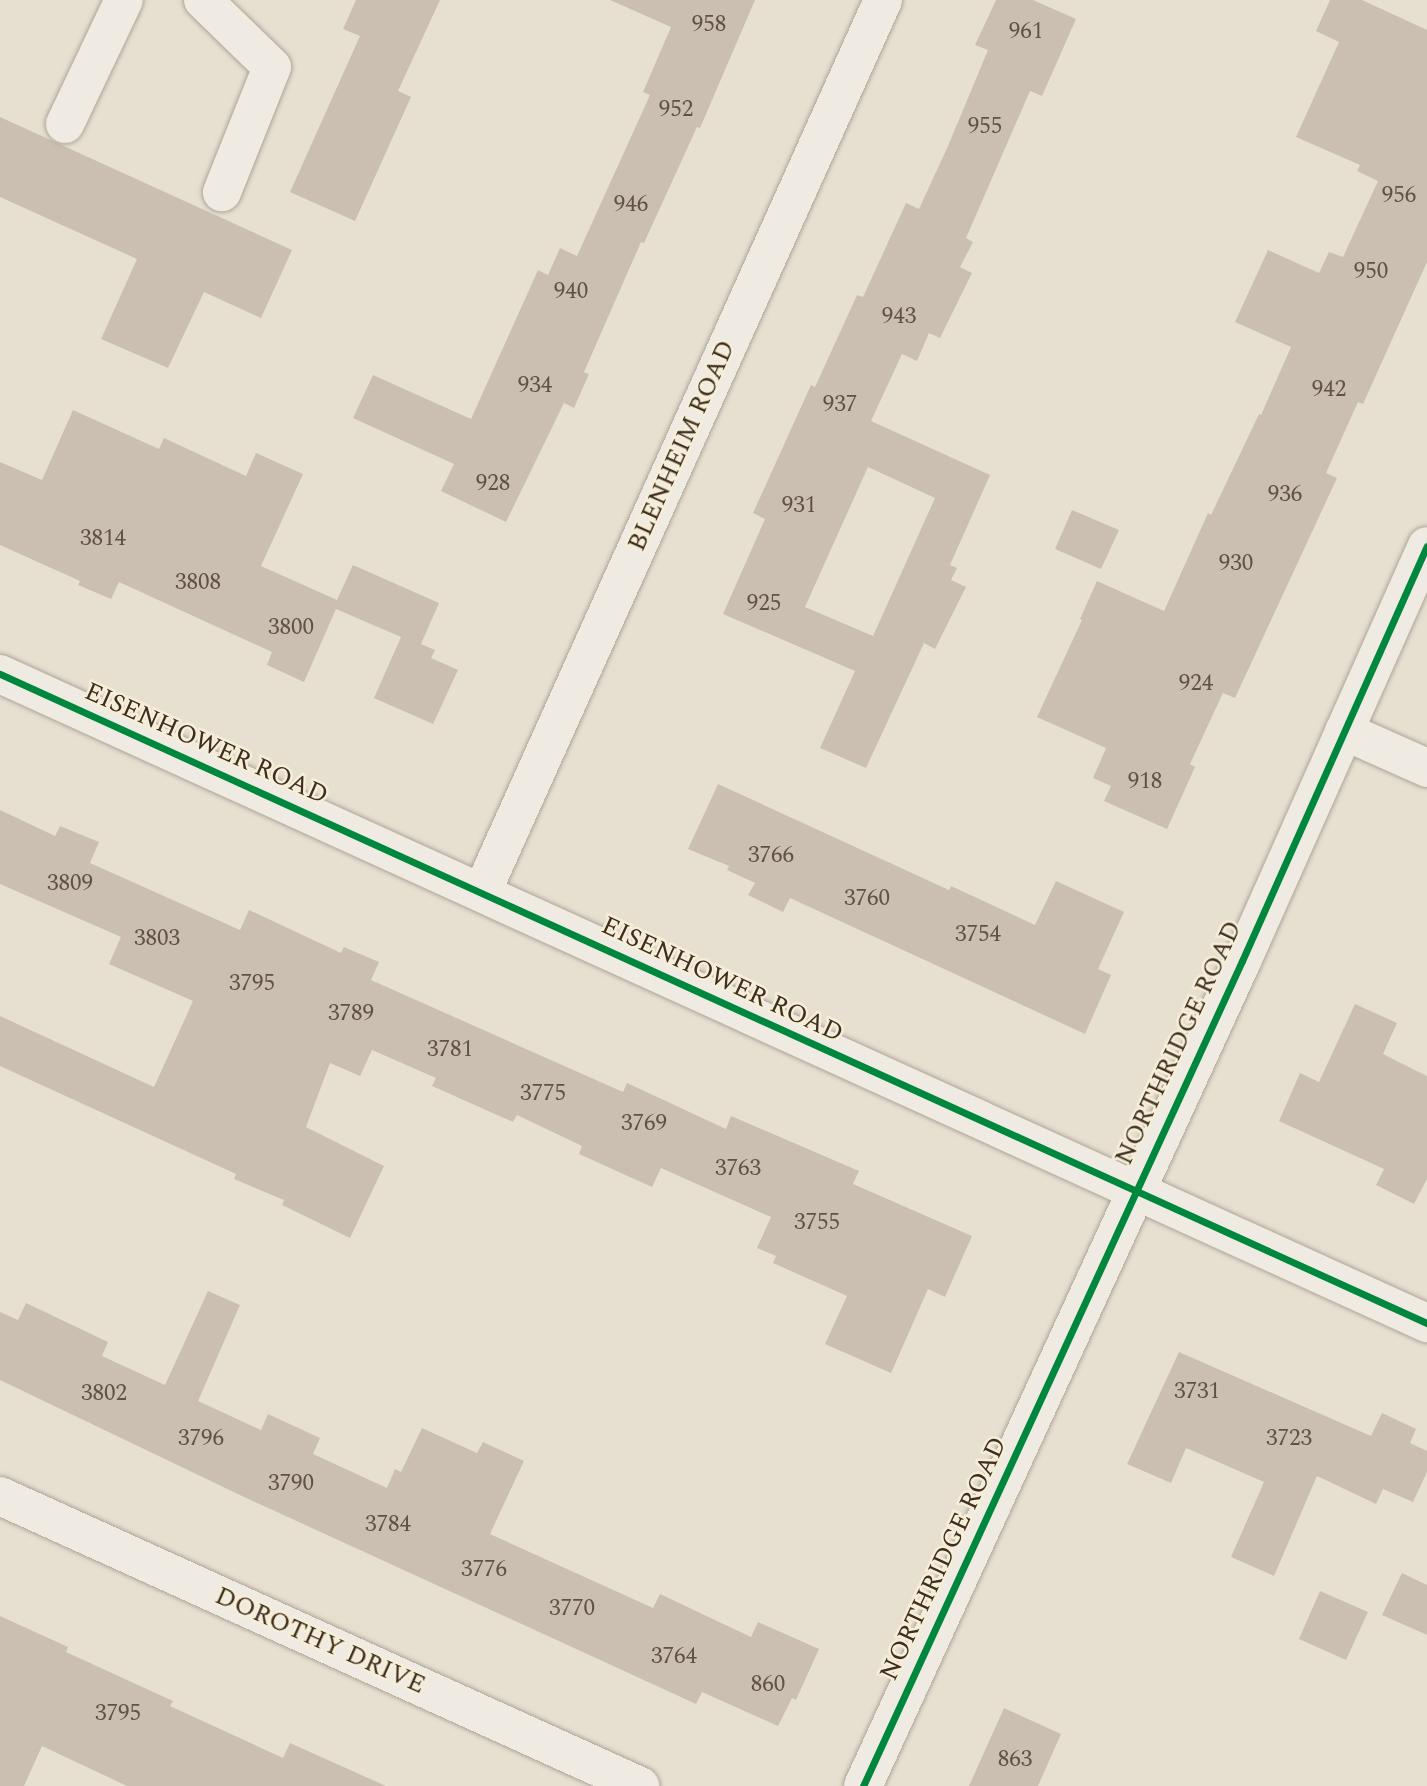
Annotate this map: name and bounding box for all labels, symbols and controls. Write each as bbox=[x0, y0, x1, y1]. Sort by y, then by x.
house number: 958 bbox=[692, 11, 726, 39]
house number: 961 bbox=[1009, 18, 1043, 46]
house number: 952 bbox=[659, 96, 693, 124]
house number: 955 bbox=[968, 113, 1002, 141]
house number: 956 bbox=[1382, 182, 1416, 210]
house number: 946 bbox=[614, 191, 648, 219]
house number: 950 bbox=[1354, 258, 1388, 286]
house number: 940 bbox=[554, 278, 588, 306]
house number: 943 bbox=[882, 303, 916, 331]
street label: BLENHEIM ROAD bbox=[622, 336, 742, 556]
house number: 934 bbox=[518, 372, 552, 400]
house number: 942 bbox=[1312, 376, 1346, 404]
house number: 937 bbox=[823, 391, 857, 419]
house number: 928 bbox=[476, 470, 510, 498]
house number: 936 bbox=[1268, 481, 1302, 509]
house number: 931 bbox=[782, 492, 816, 520]
house number: 3814 bbox=[80, 525, 126, 553]
house number: 930 bbox=[1219, 550, 1253, 578]
house number: 3808 bbox=[175, 569, 221, 597]
house number: 925 bbox=[747, 590, 781, 618]
house number: 3800 bbox=[268, 614, 314, 642]
house number: 924 bbox=[1179, 670, 1213, 698]
street label: EISENHOWER ROAD bbox=[79, 676, 333, 812]
house number: 918 bbox=[1128, 768, 1162, 796]
house number: 3766 bbox=[748, 842, 794, 870]
house number: 3809 bbox=[47, 870, 93, 898]
house number: 3760 bbox=[844, 885, 890, 913]
street label: EISENHOWER ROAD bbox=[596, 910, 848, 1050]
street label: NORTHRIDGE ROAD bbox=[1109, 916, 1249, 1170]
house number: 3754 bbox=[955, 921, 1001, 949]
house number: 3803 bbox=[134, 925, 180, 953]
house number: 3795 bbox=[229, 970, 275, 998]
house number: 3789 bbox=[328, 1000, 374, 1028]
house number: 3781 bbox=[427, 1036, 473, 1064]
house number: 3775 bbox=[520, 1080, 566, 1108]
house number: 3769 bbox=[621, 1110, 667, 1138]
house number: 3763 bbox=[715, 1155, 761, 1183]
house number: 3755 bbox=[794, 1209, 840, 1237]
house number: 3731 bbox=[1174, 1378, 1220, 1406]
house number: 3802 bbox=[81, 1380, 127, 1408]
house number: 3796 bbox=[178, 1425, 224, 1453]
house number: 3723 bbox=[1266, 1425, 1312, 1453]
street label: NORTHRIDGE ROAD bbox=[874, 1432, 1014, 1686]
house number: 3790 bbox=[268, 1470, 314, 1498]
house number: 3784 bbox=[365, 1511, 411, 1539]
house number: 3776 bbox=[461, 1556, 507, 1584]
street label: DOROTHY DRIVE bbox=[210, 1581, 430, 1701]
house number: 3770 bbox=[549, 1595, 595, 1623]
house number: 3764 bbox=[651, 1643, 697, 1671]
house number: 860 bbox=[751, 1671, 785, 1699]
house number: 3795 bbox=[95, 1700, 141, 1728]
house number: 863 bbox=[998, 1746, 1032, 1774]

